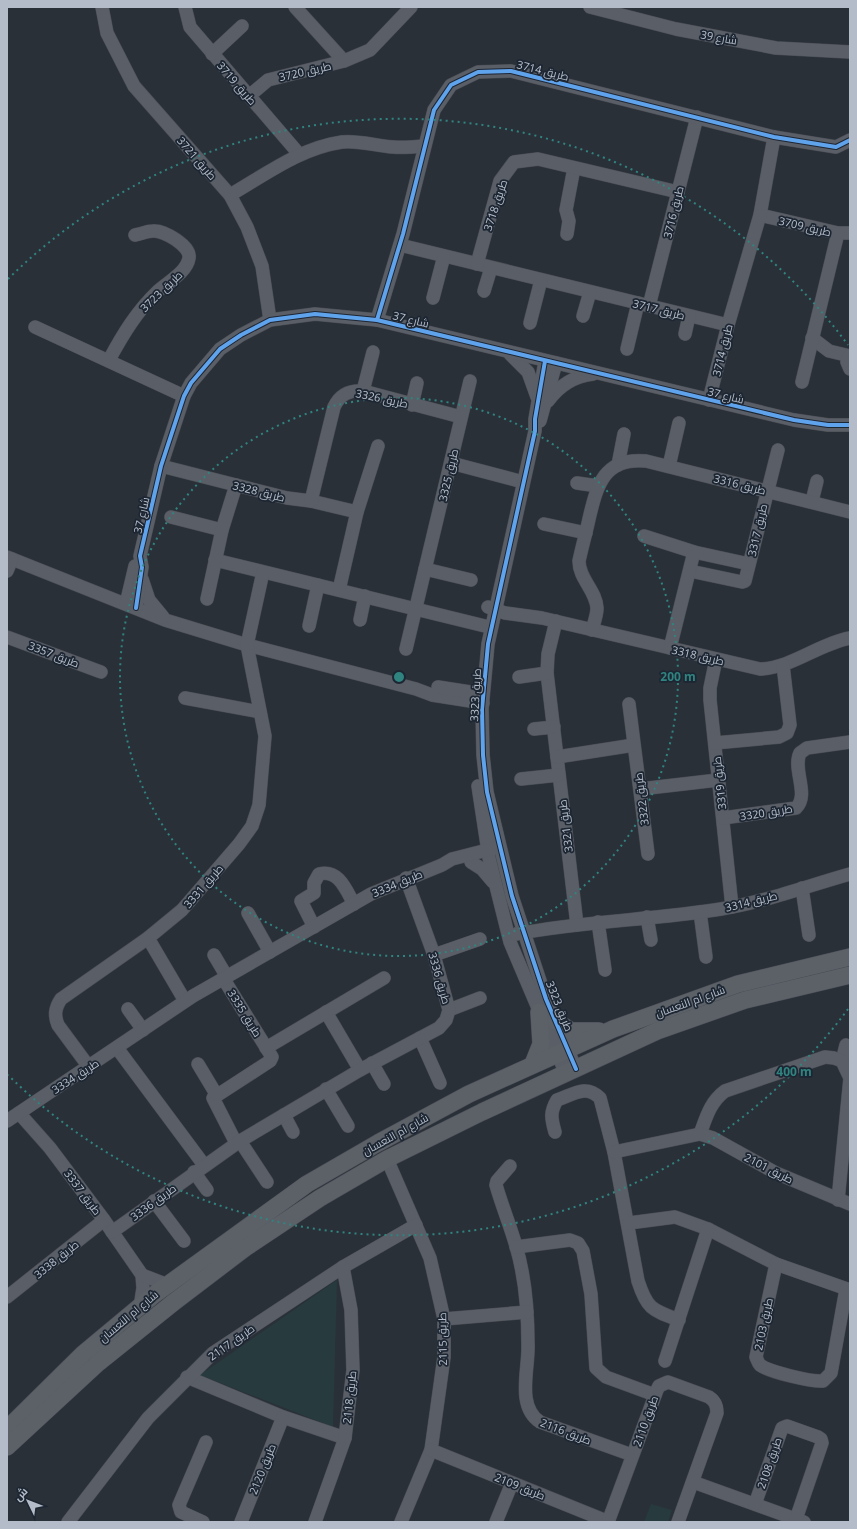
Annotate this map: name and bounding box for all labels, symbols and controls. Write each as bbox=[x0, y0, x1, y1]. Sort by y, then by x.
street label: شارع 39 bbox=[699, 26, 738, 49]
street label: طريق 3714 bbox=[515, 56, 571, 84]
street label: طريق 3719 bbox=[214, 58, 260, 108]
street label: طريق 3720 bbox=[277, 58, 333, 84]
street label: طريق 3721 bbox=[174, 133, 220, 183]
street label: طريق 3718 bbox=[480, 177, 510, 233]
street label: طريق 3716 bbox=[659, 184, 687, 240]
street label: طريق 3709 bbox=[777, 213, 833, 239]
street label: طريق 3723 bbox=[137, 267, 185, 315]
street label: طريق 3717 bbox=[631, 295, 687, 323]
street label: شارع 37 bbox=[391, 307, 431, 332]
street label: طريق 3714 bbox=[708, 322, 736, 378]
street label: شارع 37 bbox=[706, 383, 746, 408]
street label: طريق 3326 bbox=[354, 385, 410, 411]
street label: طريق 3325 bbox=[435, 447, 461, 503]
street label: طريق 3316 bbox=[712, 470, 768, 498]
street label: طريق 3328 bbox=[231, 477, 287, 505]
street label: شارع 37 bbox=[130, 495, 153, 535]
street label: طريق 3317 bbox=[744, 502, 770, 558]
street label: طريق 3357 bbox=[26, 637, 82, 671]
street label: طريق 3318 bbox=[670, 642, 726, 668]
street label: طريق 3323 bbox=[466, 668, 484, 722]
text: 200 m bbox=[660, 668, 696, 685]
centre of rings bbox=[392, 670, 406, 684]
street label: طريق 3319 bbox=[709, 756, 729, 810]
street label: طريق 3322 bbox=[630, 772, 652, 826]
street label: طريق 3321 bbox=[554, 799, 576, 853]
street label: طريق 3320 bbox=[739, 800, 793, 824]
street label: طريق 3331 bbox=[180, 861, 226, 911]
street label: طريق 3334 bbox=[370, 866, 424, 900]
street label: طريق 3314 bbox=[723, 887, 779, 915]
street label: طريق 3336 bbox=[425, 950, 455, 1006]
street label: طريق 3323 bbox=[543, 979, 577, 1033]
street label: شارع ام النعسان bbox=[653, 981, 727, 1021]
street label: طريق 3335 bbox=[225, 986, 265, 1040]
street label: طريق 3334 bbox=[49, 1055, 101, 1097]
text: 400 m bbox=[776, 1063, 812, 1080]
street label: شارع ام النعسان bbox=[359, 1110, 431, 1159]
street label: طريق 2101 bbox=[742, 1149, 796, 1187]
street label: طريق 3337 bbox=[61, 1166, 105, 1218]
street label: طريق 3336 bbox=[127, 1180, 179, 1224]
street label: طريق 3338 bbox=[31, 1236, 81, 1282]
street label: شارع ام النعسان bbox=[95, 1287, 161, 1346]
street label: طريق 2103 bbox=[750, 1296, 776, 1352]
street label: طريق 2115 bbox=[434, 1312, 450, 1366]
street label: طريق 2117 bbox=[205, 1321, 257, 1363]
street label: طريق 2118 bbox=[339, 1370, 359, 1424]
street label: طريق 2110 bbox=[629, 1393, 661, 1449]
street label: طريق 2116 bbox=[538, 1414, 594, 1448]
street label: طريق 2108 bbox=[753, 1435, 785, 1491]
street label: طريق 2120 bbox=[245, 1442, 279, 1496]
street label: طريق 2109 bbox=[493, 1469, 547, 1503]
north arrow bbox=[8, 1481, 48, 1521]
text: ش bbox=[10, 1484, 31, 1504]

